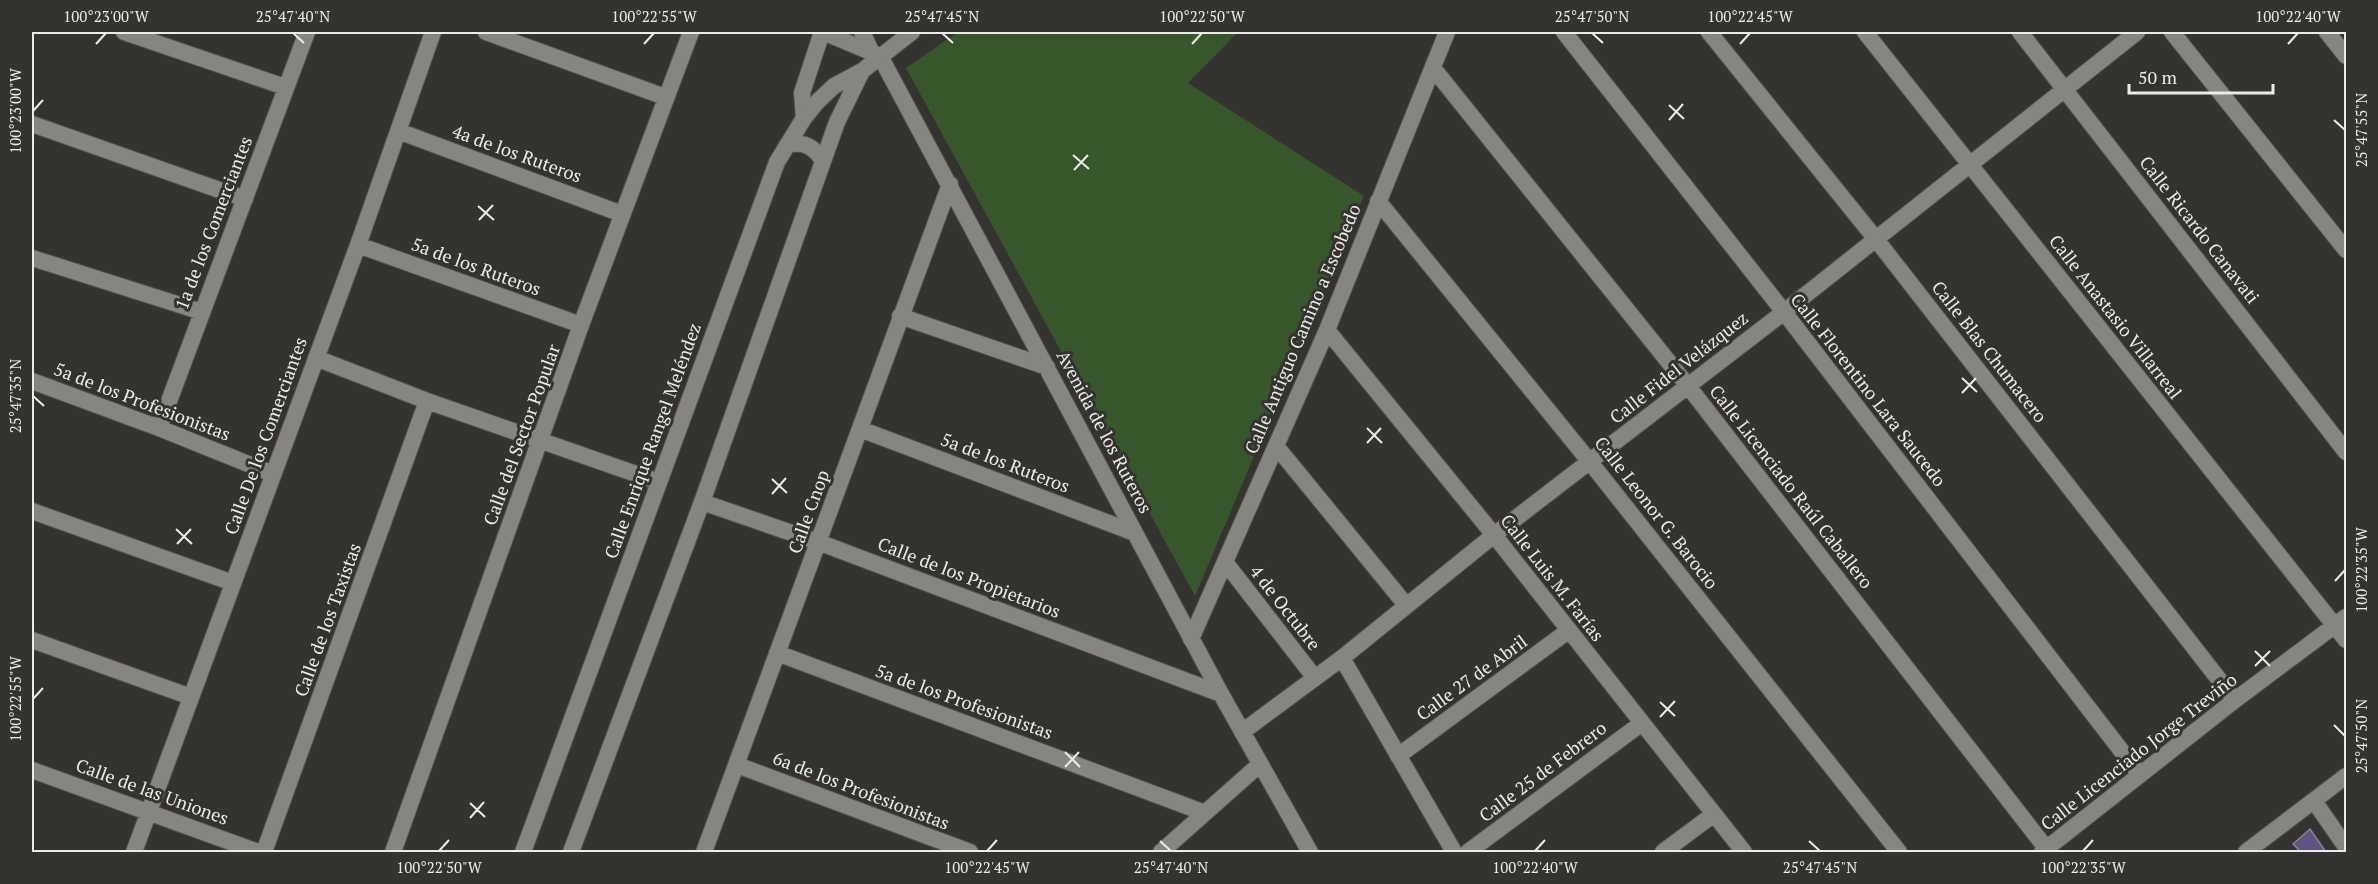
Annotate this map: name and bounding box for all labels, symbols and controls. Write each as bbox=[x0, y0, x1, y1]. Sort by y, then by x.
text: 100°23'00"W bbox=[63, 6, 150, 26]
text: 25°47'40"N bbox=[256, 6, 330, 26]
text: 100°22'55"W bbox=[611, 6, 698, 26]
text: 25°47'45"N bbox=[905, 6, 979, 26]
text: 100°22'50"W bbox=[1159, 6, 1246, 26]
text: 25°47'50"N bbox=[1555, 6, 1629, 26]
text: 100°22'45"W bbox=[1707, 6, 1794, 26]
text: 100°22'40"W bbox=[2255, 6, 2342, 26]
scale bar bbox=[2129, 57, 2273, 95]
text: 50 m bbox=[2138, 65, 2178, 89]
text: 100°23'00"W bbox=[5, 67, 25, 154]
text: 25°47'55"N bbox=[2351, 93, 2371, 167]
street label: 4a de los Ruteros bbox=[449, 118, 585, 188]
street label: 1a de los Comerciantes bbox=[169, 133, 257, 313]
street label: Calle Ricardo Canavati bbox=[2135, 151, 2265, 308]
street label: Calle Antiguo Camino a Escobedo bbox=[1238, 200, 1366, 457]
street label: Calle Anastasio Villarreal bbox=[2044, 229, 2188, 403]
street label: 5a de los Ruteros bbox=[408, 231, 544, 301]
street label: Calle Blas Chumacero bbox=[1927, 276, 2053, 427]
street label: Calle Florentino Lara Saucedo bbox=[1786, 288, 1952, 491]
street label: Calle Fidel Velázquez bbox=[1604, 306, 1752, 429]
street label: Calle Enrique Rangel Meléndez bbox=[598, 320, 706, 562]
street label: Calle De los Comerciantes bbox=[218, 334, 312, 538]
street label: Calle del Sector Popular bbox=[477, 341, 565, 528]
street label: Avenida de los Ruteros bbox=[1052, 346, 1158, 517]
street label: 5a de los Profesionistas bbox=[51, 356, 234, 446]
text: 25°47'35"N bbox=[5, 359, 25, 433]
street label: Calle Licenciado Raúl Caballero bbox=[1705, 380, 1879, 593]
street label: 5a de los Ruteros bbox=[937, 426, 1073, 498]
street label: Calle Leonor G. Barocio bbox=[1590, 431, 1724, 594]
street label: Calle Cnop bbox=[782, 467, 834, 557]
street label: Calle Luis M. Farías bbox=[1496, 509, 1610, 646]
text: 100°22'35"W bbox=[2351, 526, 2371, 613]
street label: Calle de los Propietarios bbox=[875, 531, 1064, 623]
street label: Calle de los Taxistas bbox=[288, 540, 366, 700]
street label: 4 de Octubre bbox=[1245, 560, 1327, 655]
street label: Calle 27 de Abril bbox=[1411, 629, 1532, 726]
text: 100°22'55"W bbox=[5, 655, 25, 742]
street label: 5a de los Profesionistas bbox=[872, 658, 1056, 744]
street label: Calle Licenciado Jorge Treviño bbox=[2035, 667, 2241, 835]
text: 25°47'50"N bbox=[2351, 699, 2371, 773]
street label: Calle 25 de Febrero bbox=[1474, 715, 1611, 827]
street label: 6a de los Profesionistas bbox=[770, 745, 953, 835]
street label: Calle de las Uniones bbox=[73, 752, 232, 830]
text: 100°22'50"W bbox=[396, 857, 483, 877]
text: 100°22'45"W bbox=[944, 857, 1031, 877]
text: 25°47'40"N bbox=[1134, 857, 1208, 877]
text: 100°22'40"W bbox=[1492, 857, 1579, 877]
text: 25°47'45"N bbox=[1783, 857, 1857, 877]
text: 100°22'35"W bbox=[2040, 857, 2127, 877]

